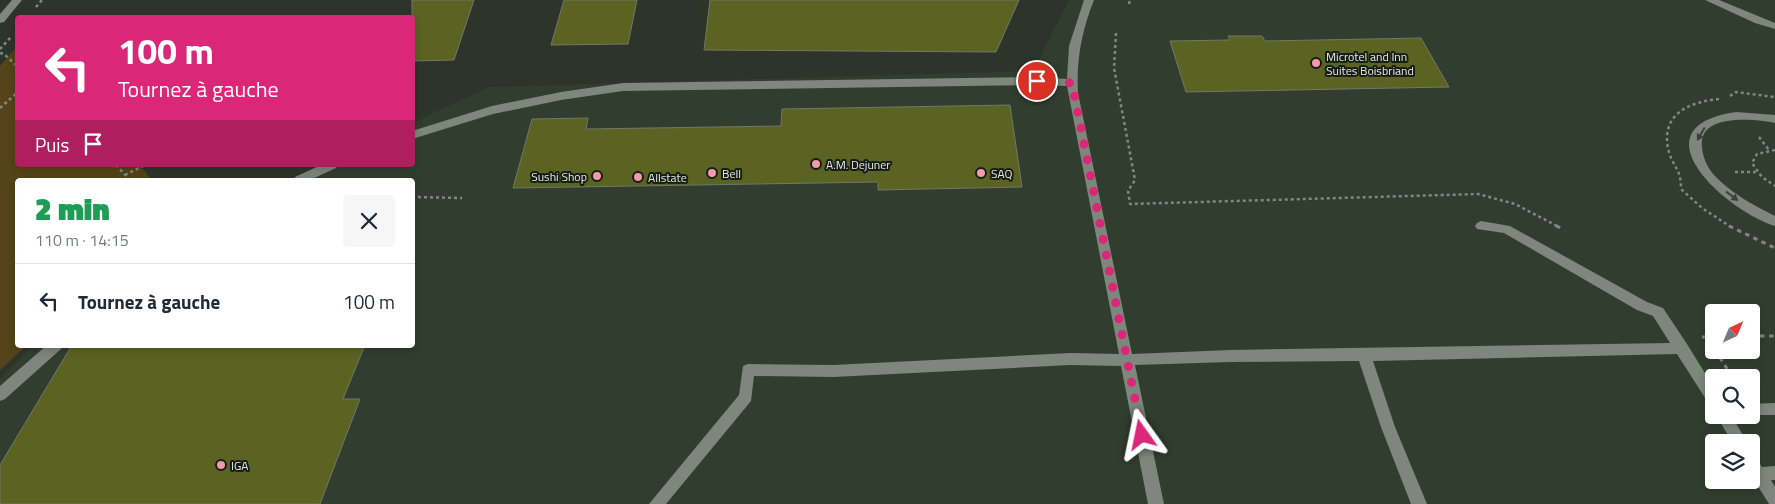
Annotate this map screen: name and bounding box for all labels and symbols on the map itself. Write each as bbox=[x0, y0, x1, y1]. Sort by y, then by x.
place label: Microtel and Inn Suites Boisbriand bbox=[1326, 47, 1414, 80]
marker: Microtel and Inn Suites Boisbriand bbox=[1310, 57, 1322, 69]
pin bbox=[1016, 60, 1058, 102]
one-way arrow bbox=[1697, 126, 1705, 141]
place label: A.M. Dejuner bbox=[826, 155, 891, 174]
marker: A.M. Dejuner bbox=[810, 158, 822, 170]
place label: Bell bbox=[722, 164, 741, 183]
place label: SAQ bbox=[991, 164, 1012, 183]
place label: Sushi Shop bbox=[531, 167, 587, 186]
marker: Bell bbox=[706, 167, 718, 179]
marker: SAQ bbox=[975, 167, 987, 179]
place label: Allstate bbox=[648, 168, 687, 187]
marker: Sushi Shop bbox=[591, 170, 603, 182]
marker: Allstate bbox=[632, 171, 644, 183]
one-way arrow bbox=[1725, 191, 1738, 202]
north arrow bbox=[1705, 304, 1760, 359]
position arrow bbox=[1115, 408, 1167, 460]
place label: IGA bbox=[231, 456, 249, 475]
marker: IGA bbox=[215, 459, 227, 471]

